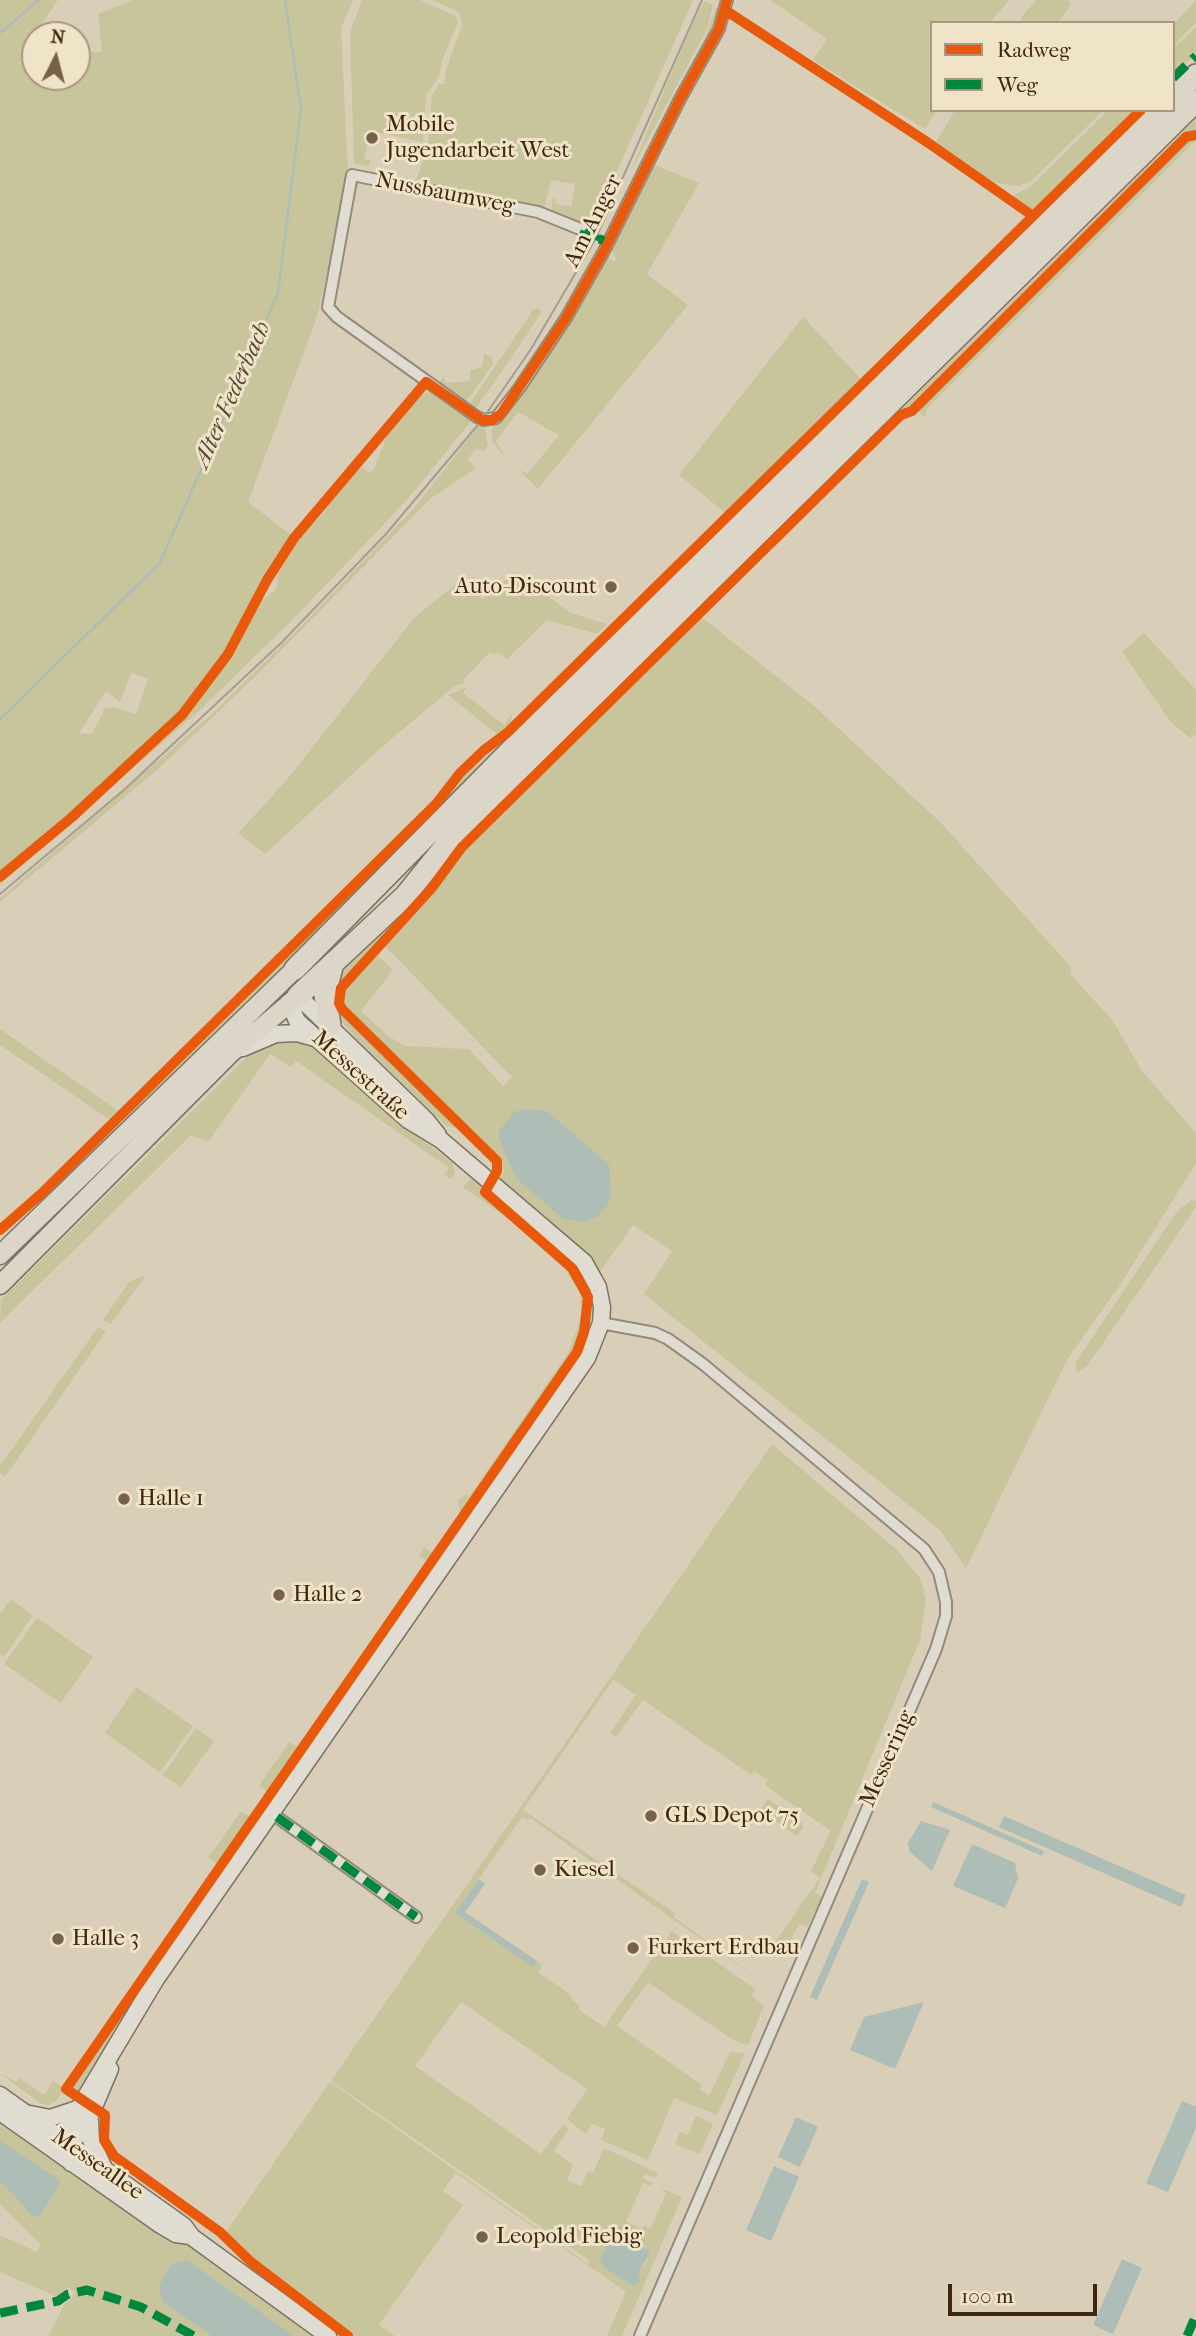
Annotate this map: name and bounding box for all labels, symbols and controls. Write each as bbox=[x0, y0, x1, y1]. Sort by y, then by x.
north arrow bbox=[21, 21, 91, 91]
legend bbox=[930, 21, 1175, 112]
text: N bbox=[50, 25, 66, 49]
text: Radweg bbox=[997, 38, 1070, 62]
text: Weg bbox=[997, 73, 1038, 97]
place label: Mobile Jugendarbeit West bbox=[386, 111, 569, 165]
marker: Mobile Jugendarbeit West bbox=[364, 130, 380, 146]
street label: Nussbaumweg bbox=[373, 167, 517, 221]
street label: Am Anger bbox=[559, 170, 629, 272]
water label: Alter Federbach bbox=[188, 317, 278, 473]
place label: Auto-Discount bbox=[455, 573, 597, 601]
marker: Auto-Discount bbox=[603, 579, 619, 595]
street label: Messestraße bbox=[306, 1025, 414, 1127]
place label: Halle 1 bbox=[138, 1485, 204, 1513]
marker: Halle 1 bbox=[116, 1491, 132, 1507]
place label: Halle 2 bbox=[293, 1581, 363, 1609]
marker: Halle 2 bbox=[271, 1587, 287, 1603]
street label: Messering bbox=[855, 1706, 921, 1812]
place label: GLS Depot 75 bbox=[665, 1802, 799, 1830]
marker: GLS Depot 75 bbox=[643, 1808, 659, 1824]
place label: Kiesel bbox=[554, 1856, 615, 1884]
marker: Kiesel bbox=[532, 1862, 548, 1878]
place label: Halle 3 bbox=[72, 1925, 139, 1953]
marker: Halle 3 bbox=[50, 1931, 66, 1947]
place label: Furkert Erdbau bbox=[647, 1934, 800, 1962]
marker: Furkert Erdbau bbox=[625, 1940, 641, 1956]
street label: Messeallee bbox=[45, 2123, 149, 2207]
place label: Leopold Fiebig bbox=[496, 2223, 642, 2251]
marker: Leopold Fiebig bbox=[474, 2229, 490, 2245]
scale bar bbox=[951, 2270, 1100, 2314]
text: 100 m bbox=[961, 2284, 1014, 2308]

